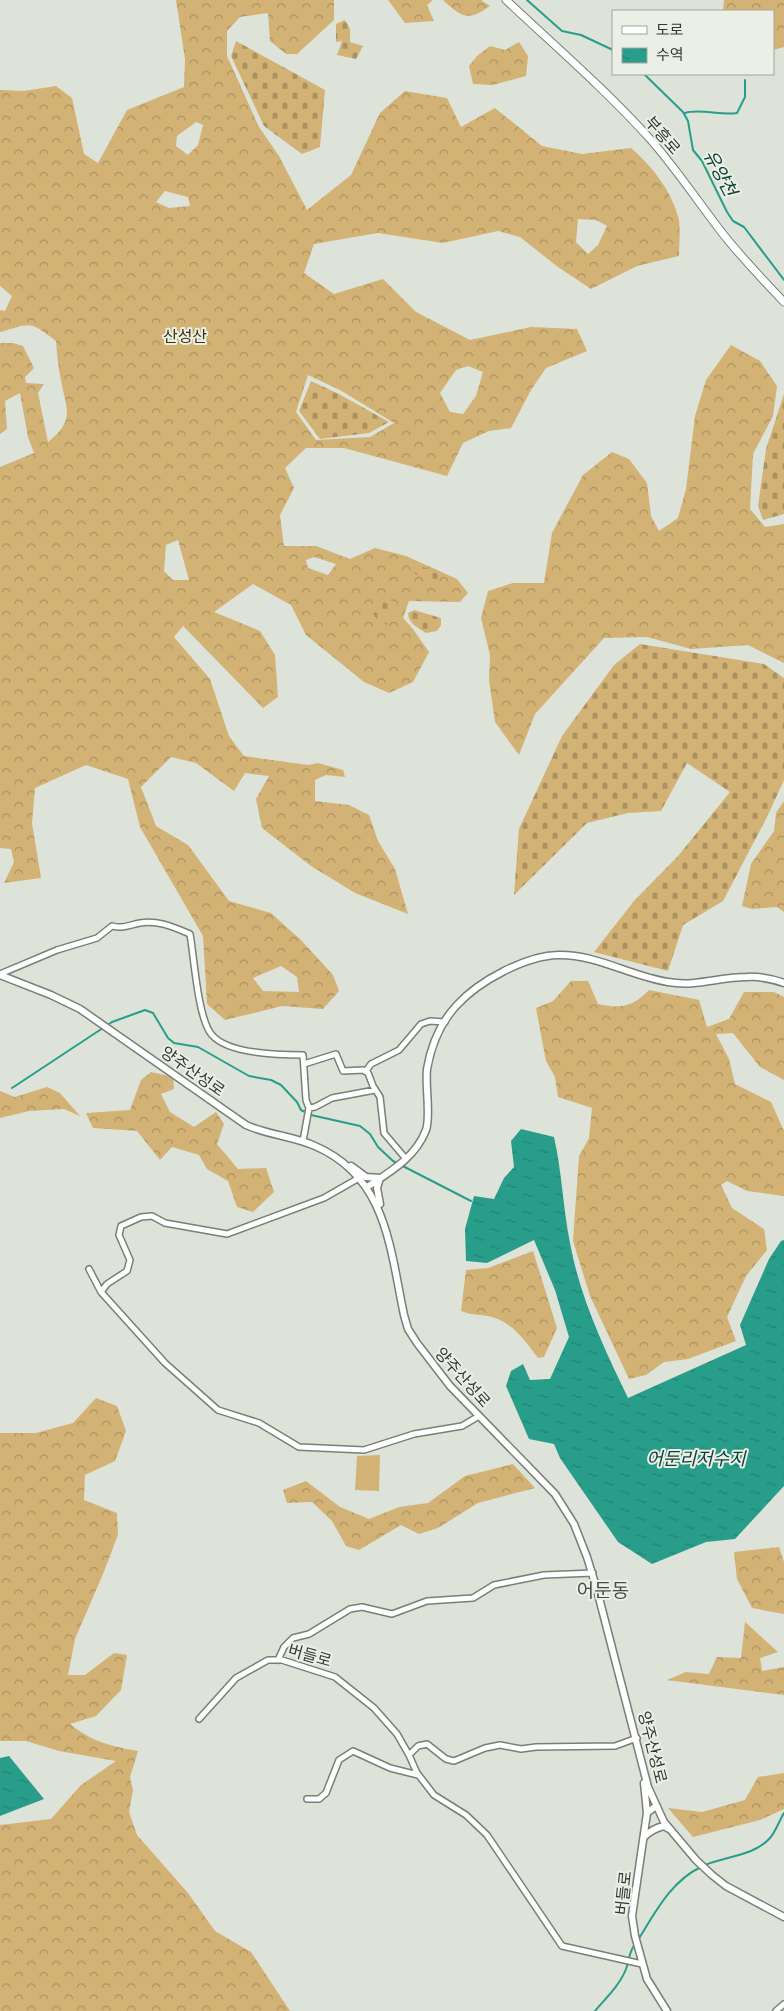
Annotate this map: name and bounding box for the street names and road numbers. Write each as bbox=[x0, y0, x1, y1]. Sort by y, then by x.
street label: 부흥로 bbox=[641, 112, 684, 158]
street label: 양주산성로 bbox=[157, 1043, 229, 1100]
street label: 양주산성로 bbox=[431, 1344, 494, 1411]
street label: 버들로 bbox=[286, 1640, 334, 1671]
street label: 양주산성로 bbox=[634, 1709, 671, 1785]
street label: 버들로 bbox=[612, 1870, 635, 1916]

